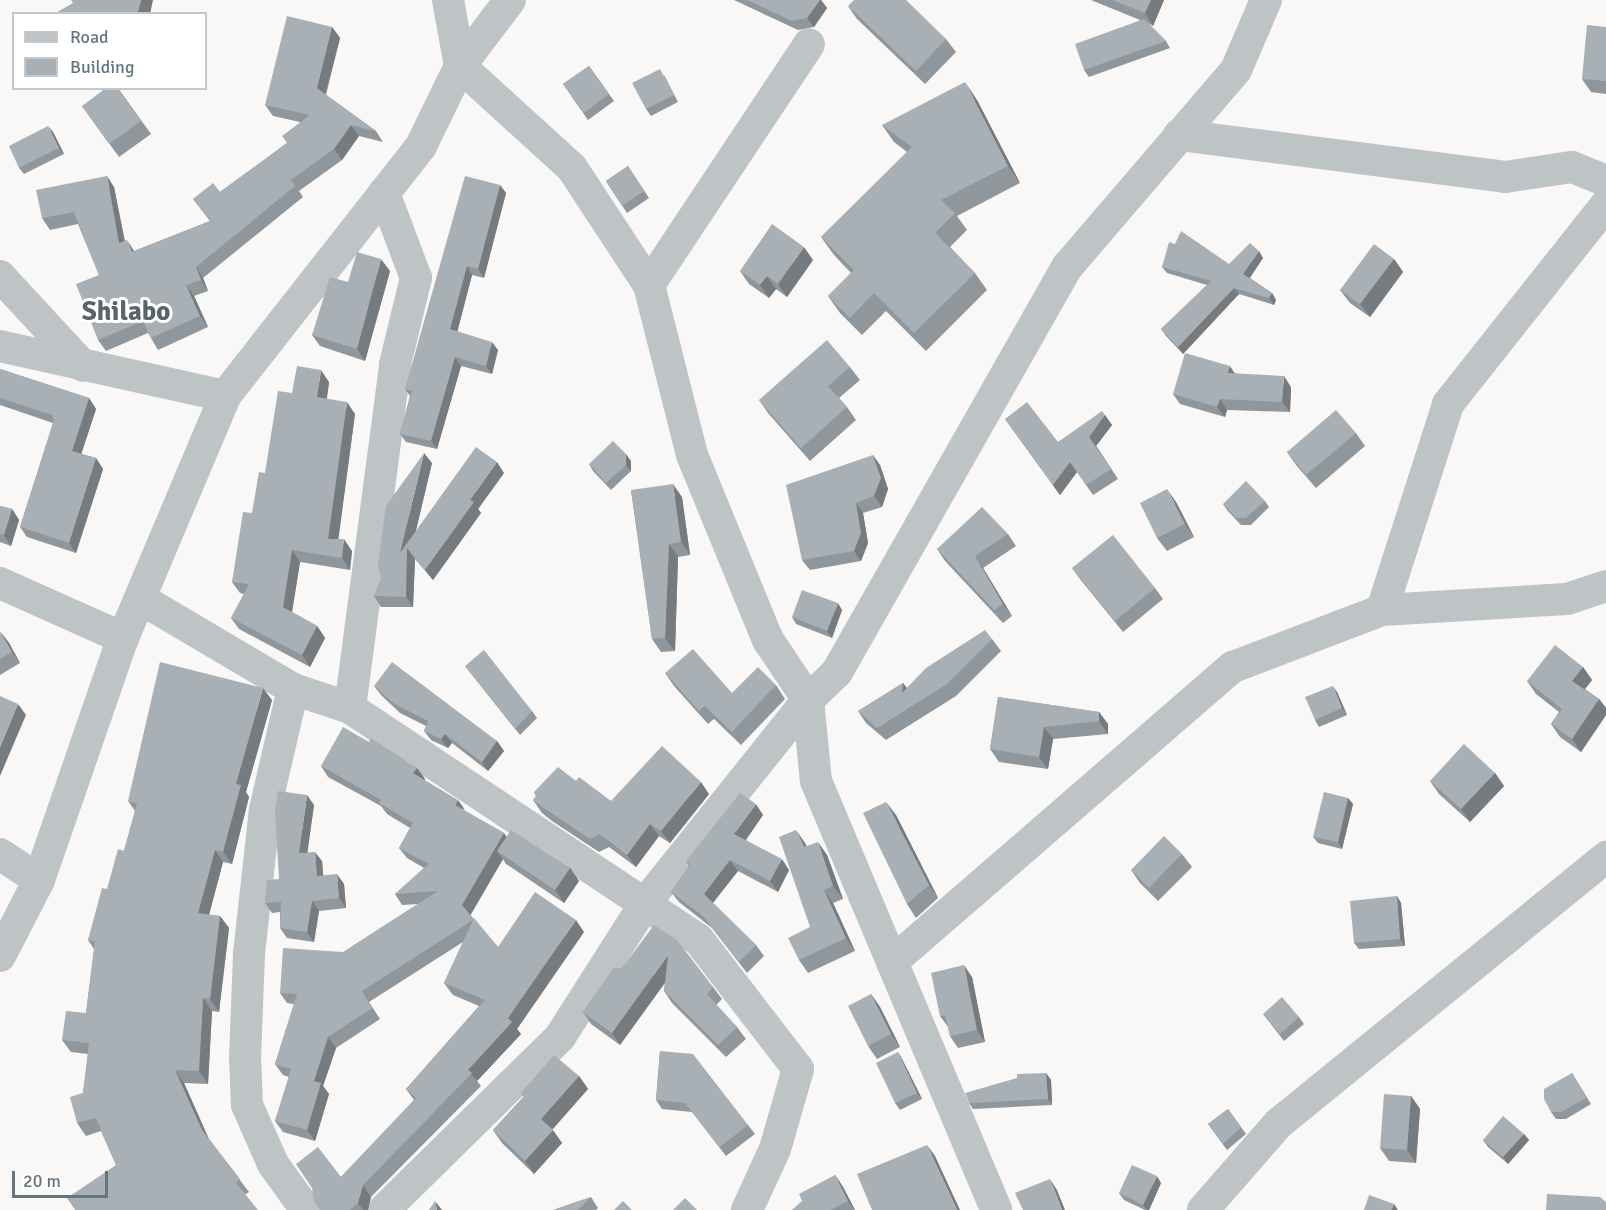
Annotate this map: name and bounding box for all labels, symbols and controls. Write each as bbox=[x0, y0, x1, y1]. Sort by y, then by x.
legend bbox=[12, 12, 207, 90]
text: Road bbox=[70, 26, 109, 48]
text: Building bbox=[70, 56, 134, 78]
district label: Shilabo bbox=[82, 296, 170, 328]
scale bar bbox=[15, 1159, 111, 1197]
text: 20 m bbox=[23, 1170, 61, 1192]

